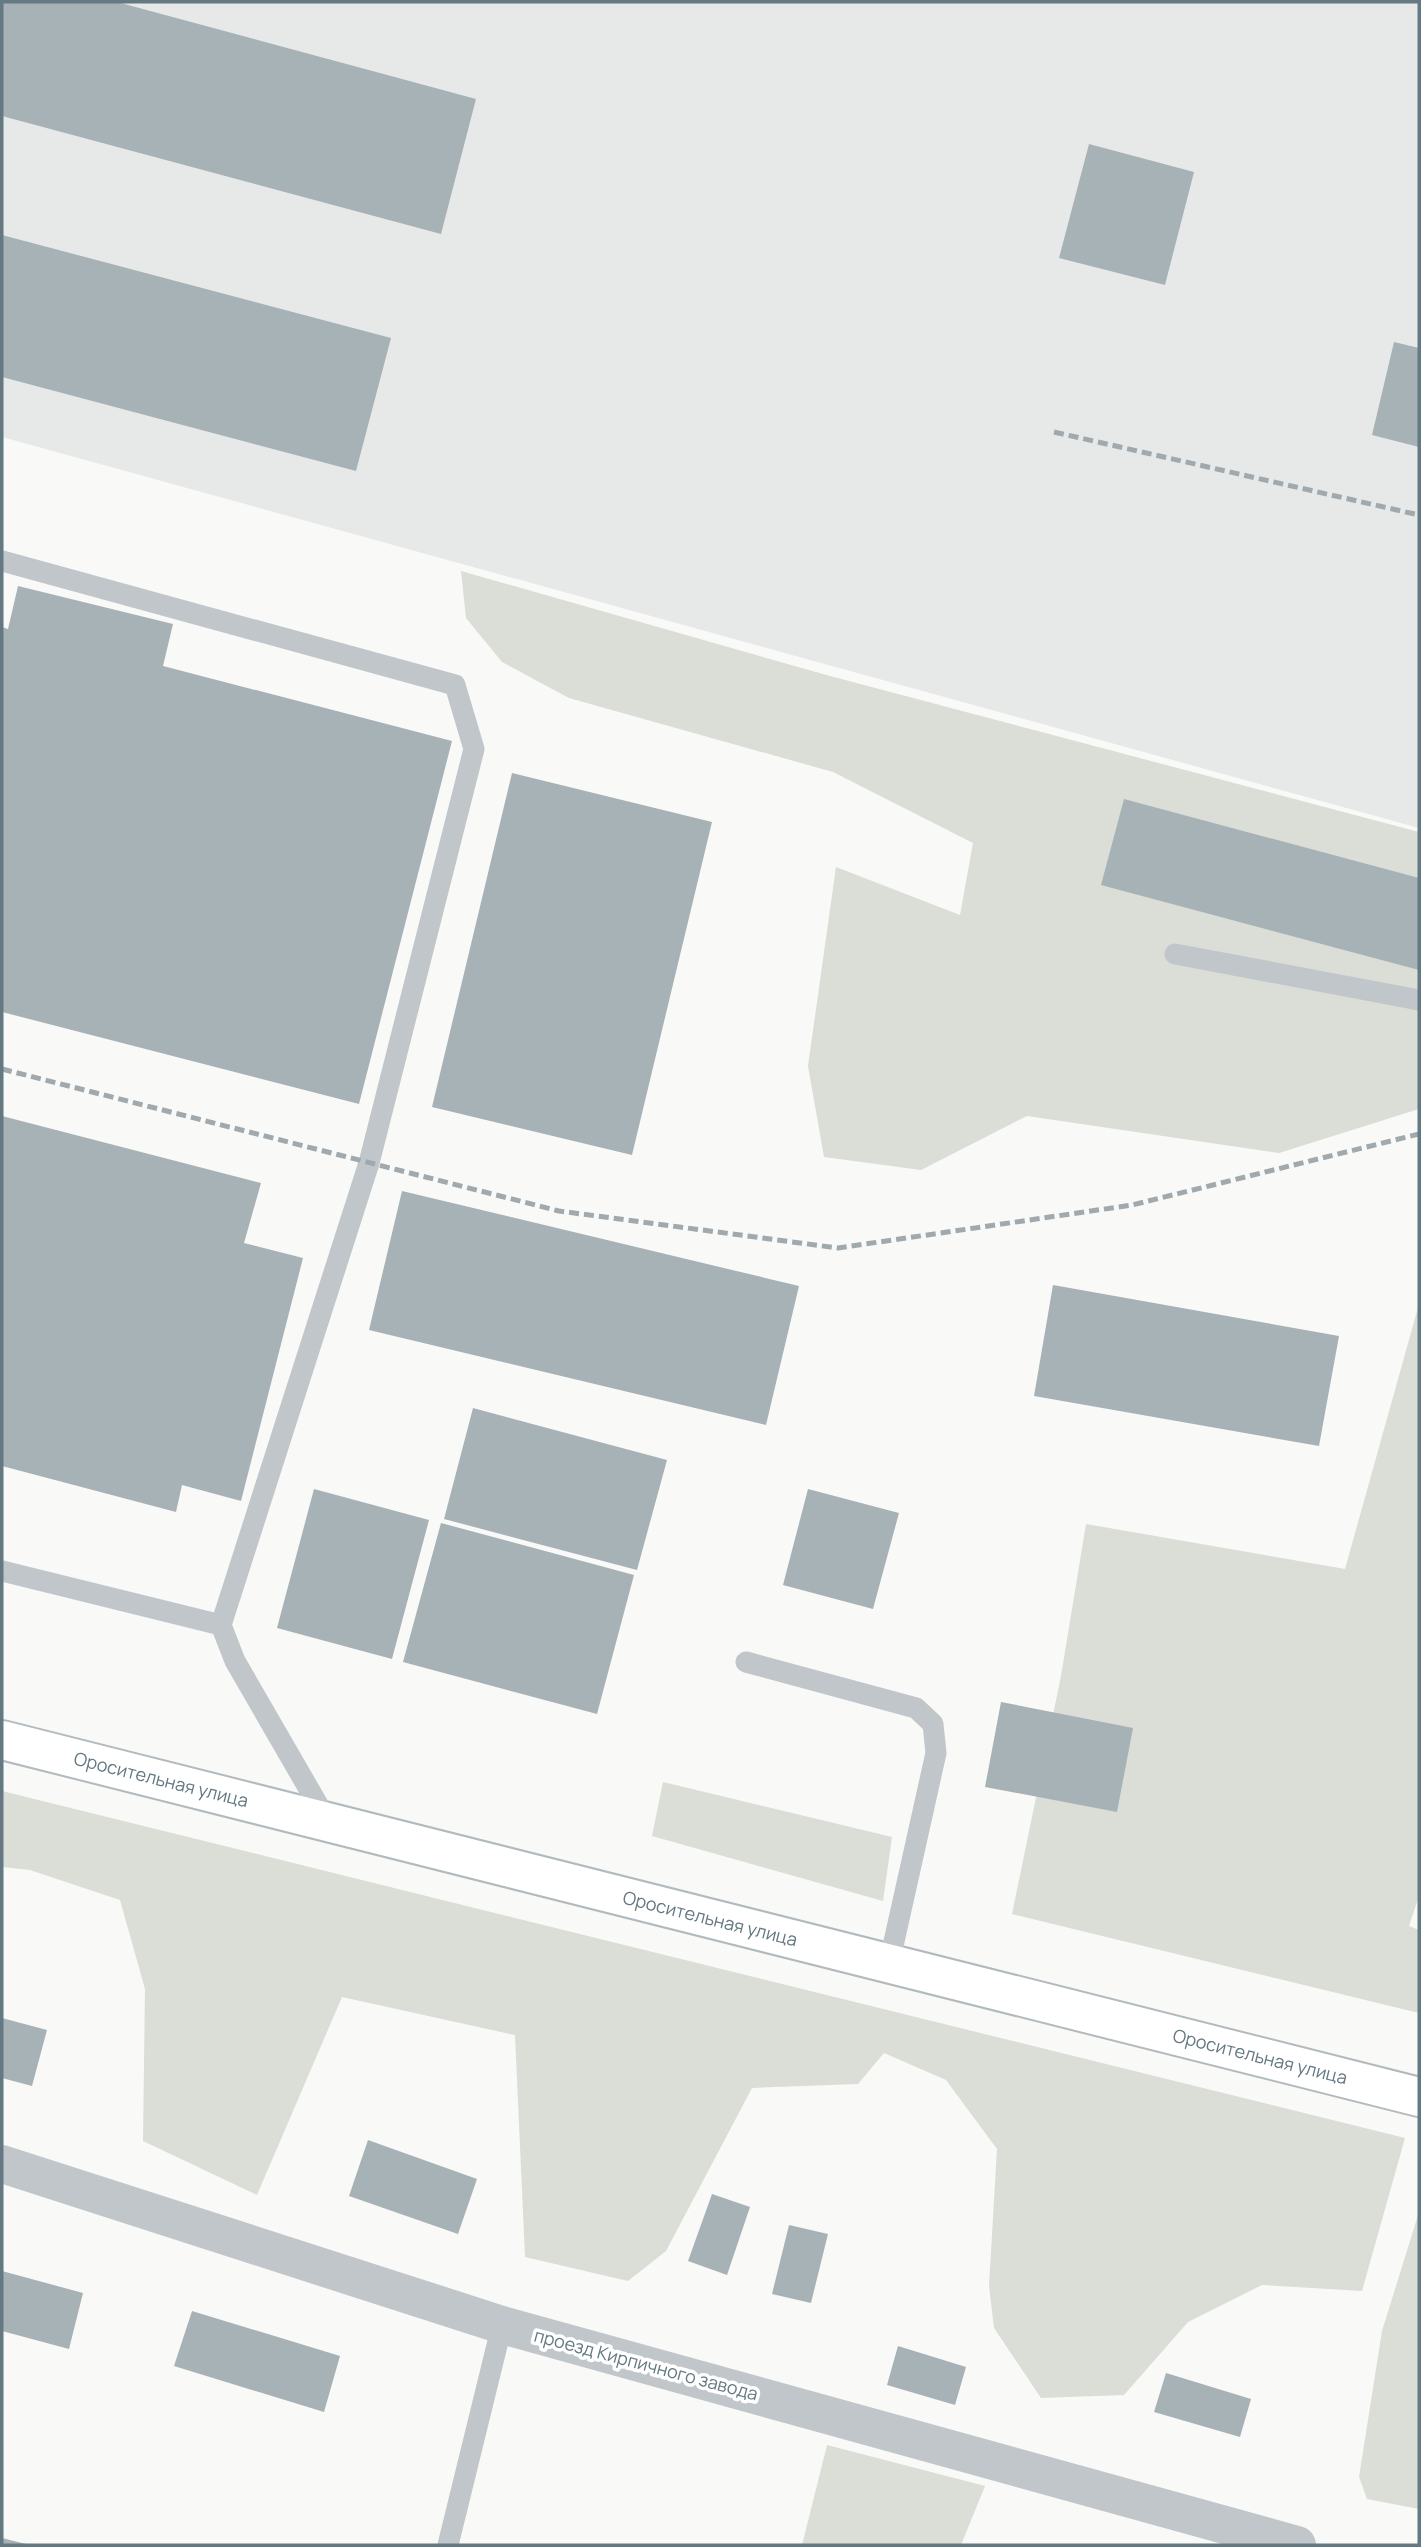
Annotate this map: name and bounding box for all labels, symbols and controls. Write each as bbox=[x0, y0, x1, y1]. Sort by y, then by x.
street label: Оросительная улица bbox=[72, 1746, 251, 1812]
street label: Оросительная улица bbox=[621, 1885, 800, 1951]
street label: Оросительная улица bbox=[1171, 2023, 1350, 2089]
street label: проезд Кирпичного завода bbox=[532, 2323, 761, 2406]

